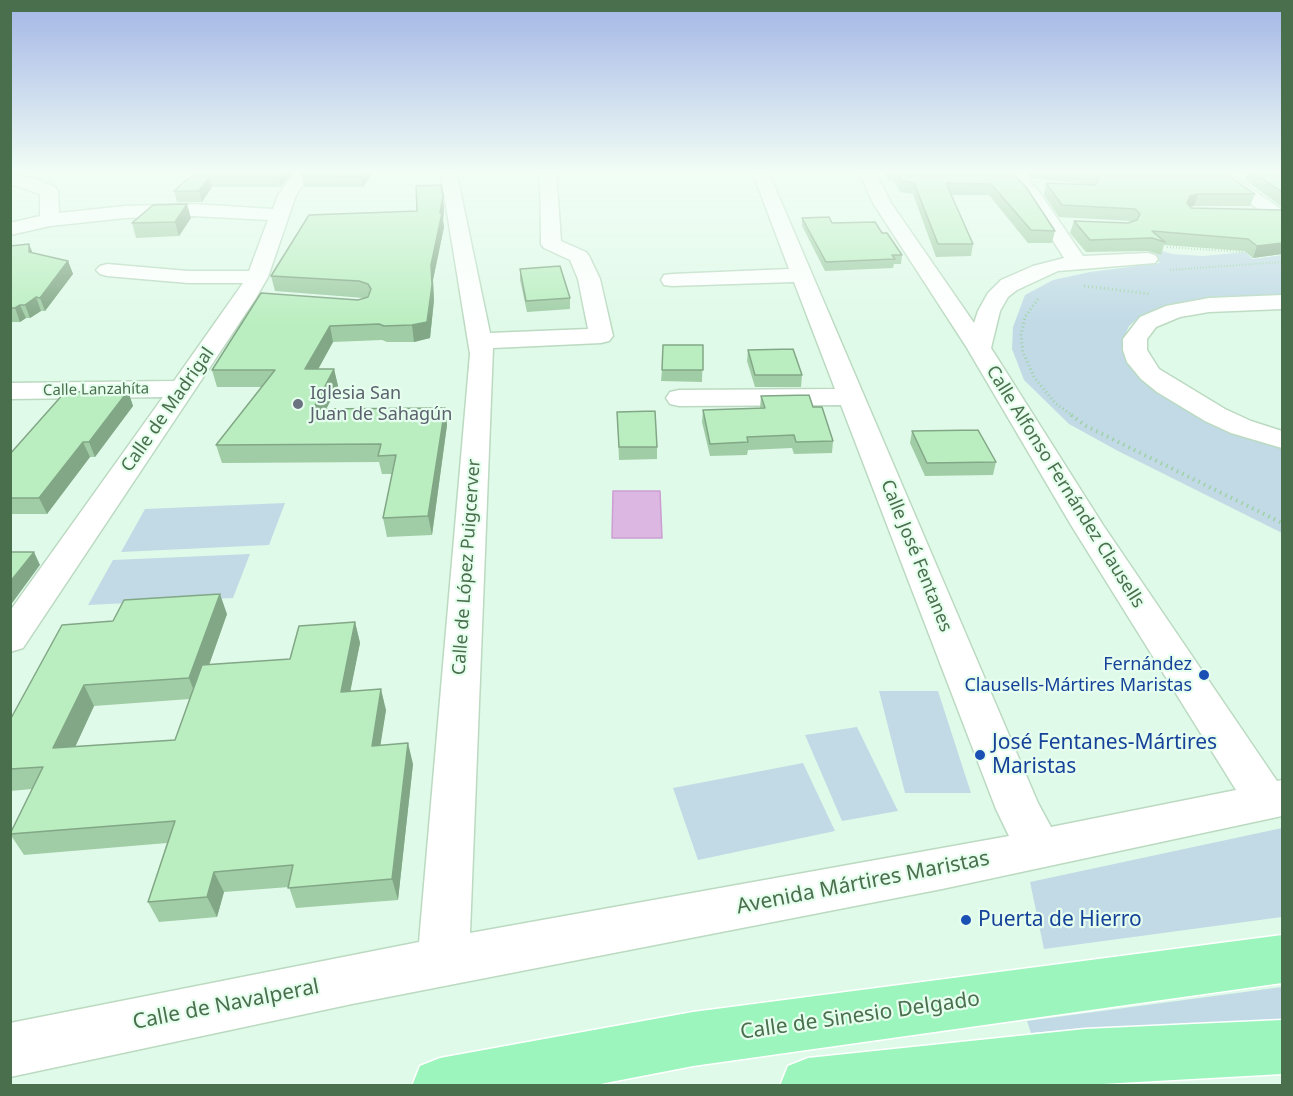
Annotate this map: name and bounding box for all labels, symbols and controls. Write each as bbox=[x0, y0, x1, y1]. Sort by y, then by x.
street label: Calle de Madrigal bbox=[117, 344, 219, 476]
street label: Calle Alfonso Fernández Clausells bbox=[981, 362, 1149, 612]
street label: Calle Lanzahíta bbox=[43, 380, 149, 400]
place label: Iglesia San Juan de Sahagún bbox=[310, 383, 452, 426]
marker: Iglesia San Juan de Sahagún bbox=[291, 397, 305, 411]
street label: Calle de López Puigcerver bbox=[449, 458, 485, 676]
street label: Calle José Fentanes bbox=[876, 477, 956, 635]
place label: Fernández Clausells-Mártires Maristas bbox=[964, 654, 1192, 696]
marker: Fernández Clausells-Mártires Maristas bbox=[1197, 668, 1211, 682]
place label: José Fentanes-Mártires Maristas bbox=[992, 730, 1217, 780]
marker: José Fentanes-Mártires Maristas bbox=[973, 748, 987, 762]
street label: Avenida Mártires Maristas bbox=[734, 846, 992, 920]
place label: Puerta de Hierro bbox=[978, 907, 1142, 933]
marker: Puerta de Hierro bbox=[959, 913, 973, 927]
street label: Calle de Navalperal bbox=[131, 975, 321, 1035]
street label: Calle de Sinesio Delgado bbox=[739, 987, 981, 1045]

